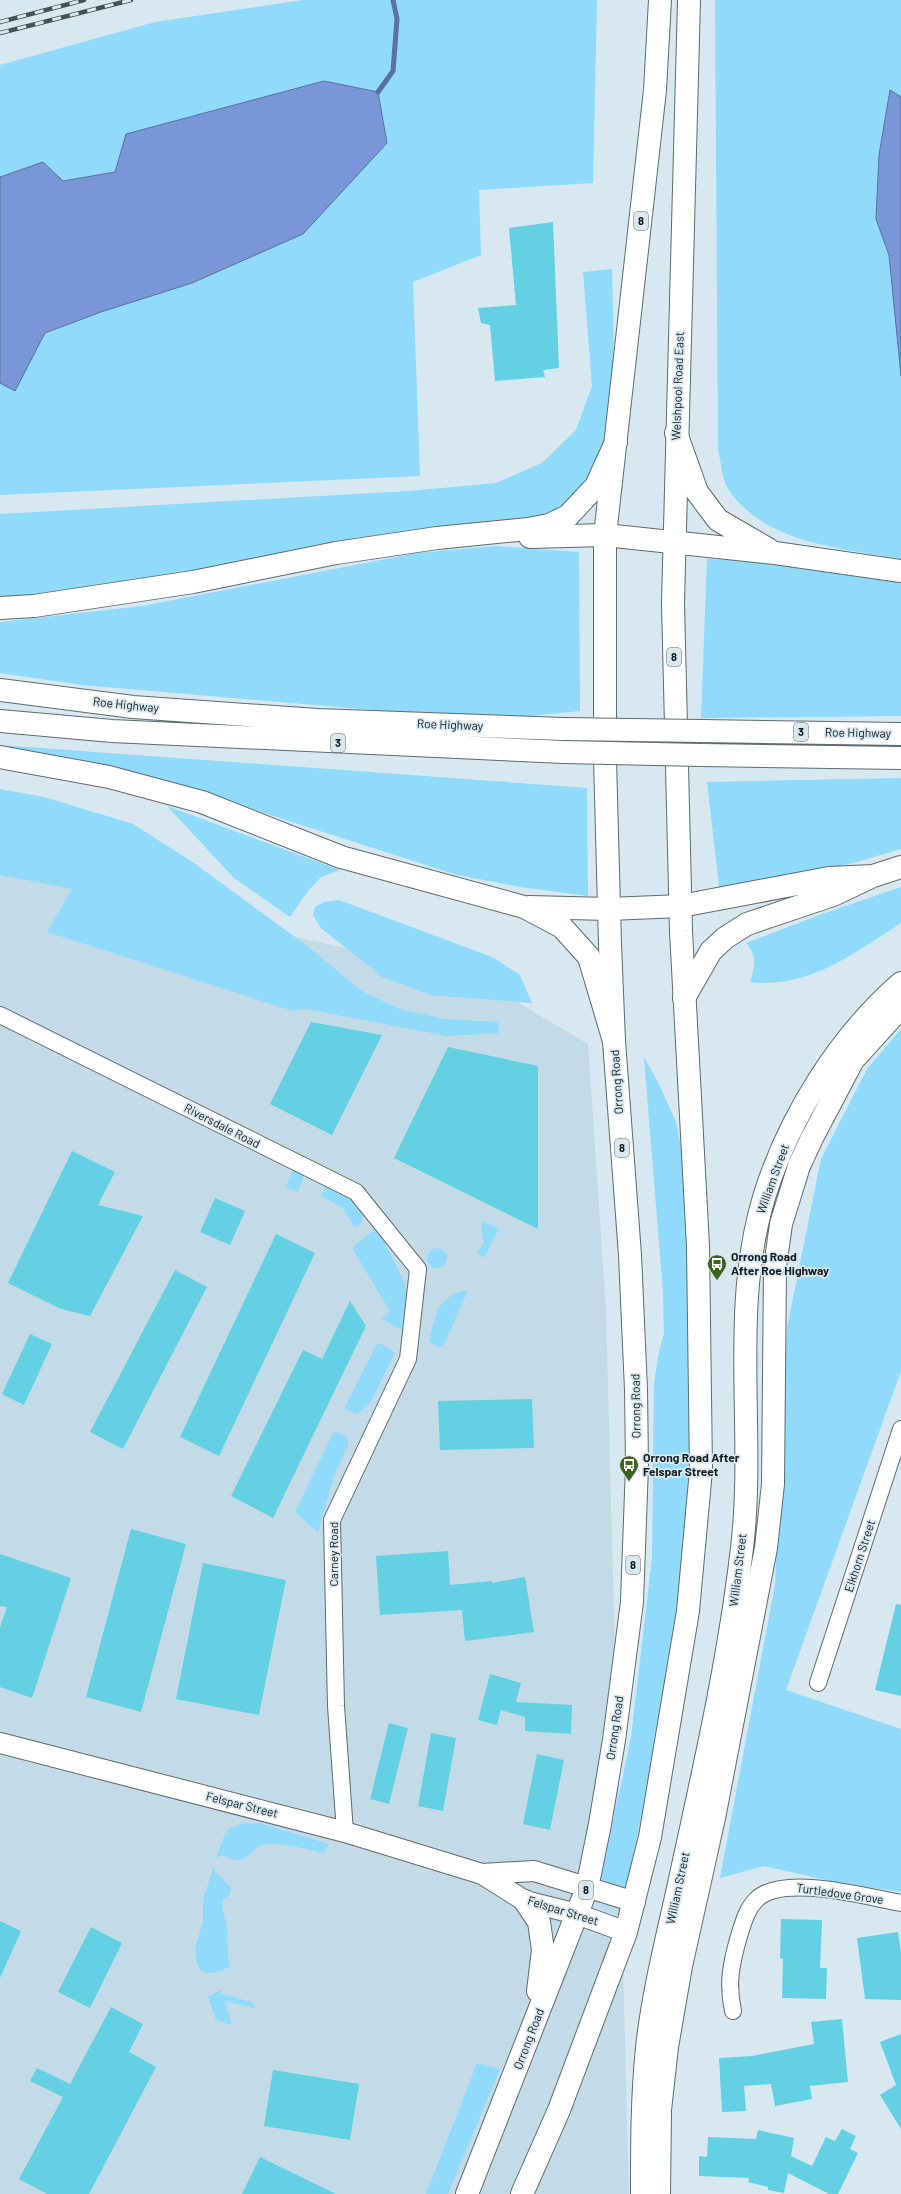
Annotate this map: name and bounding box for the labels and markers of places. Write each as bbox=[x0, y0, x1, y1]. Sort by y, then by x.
place label: Orrong Road After Roe Highway bbox=[731, 1249, 829, 1277]
bus stop icon: Orrong Road After Roe Highway bbox=[706, 1253, 728, 1281]
place label: Orrong Road After Felspar Street bbox=[643, 1450, 740, 1478]
bus stop icon: Orrong Road After Felspar Street bbox=[618, 1454, 640, 1482]

